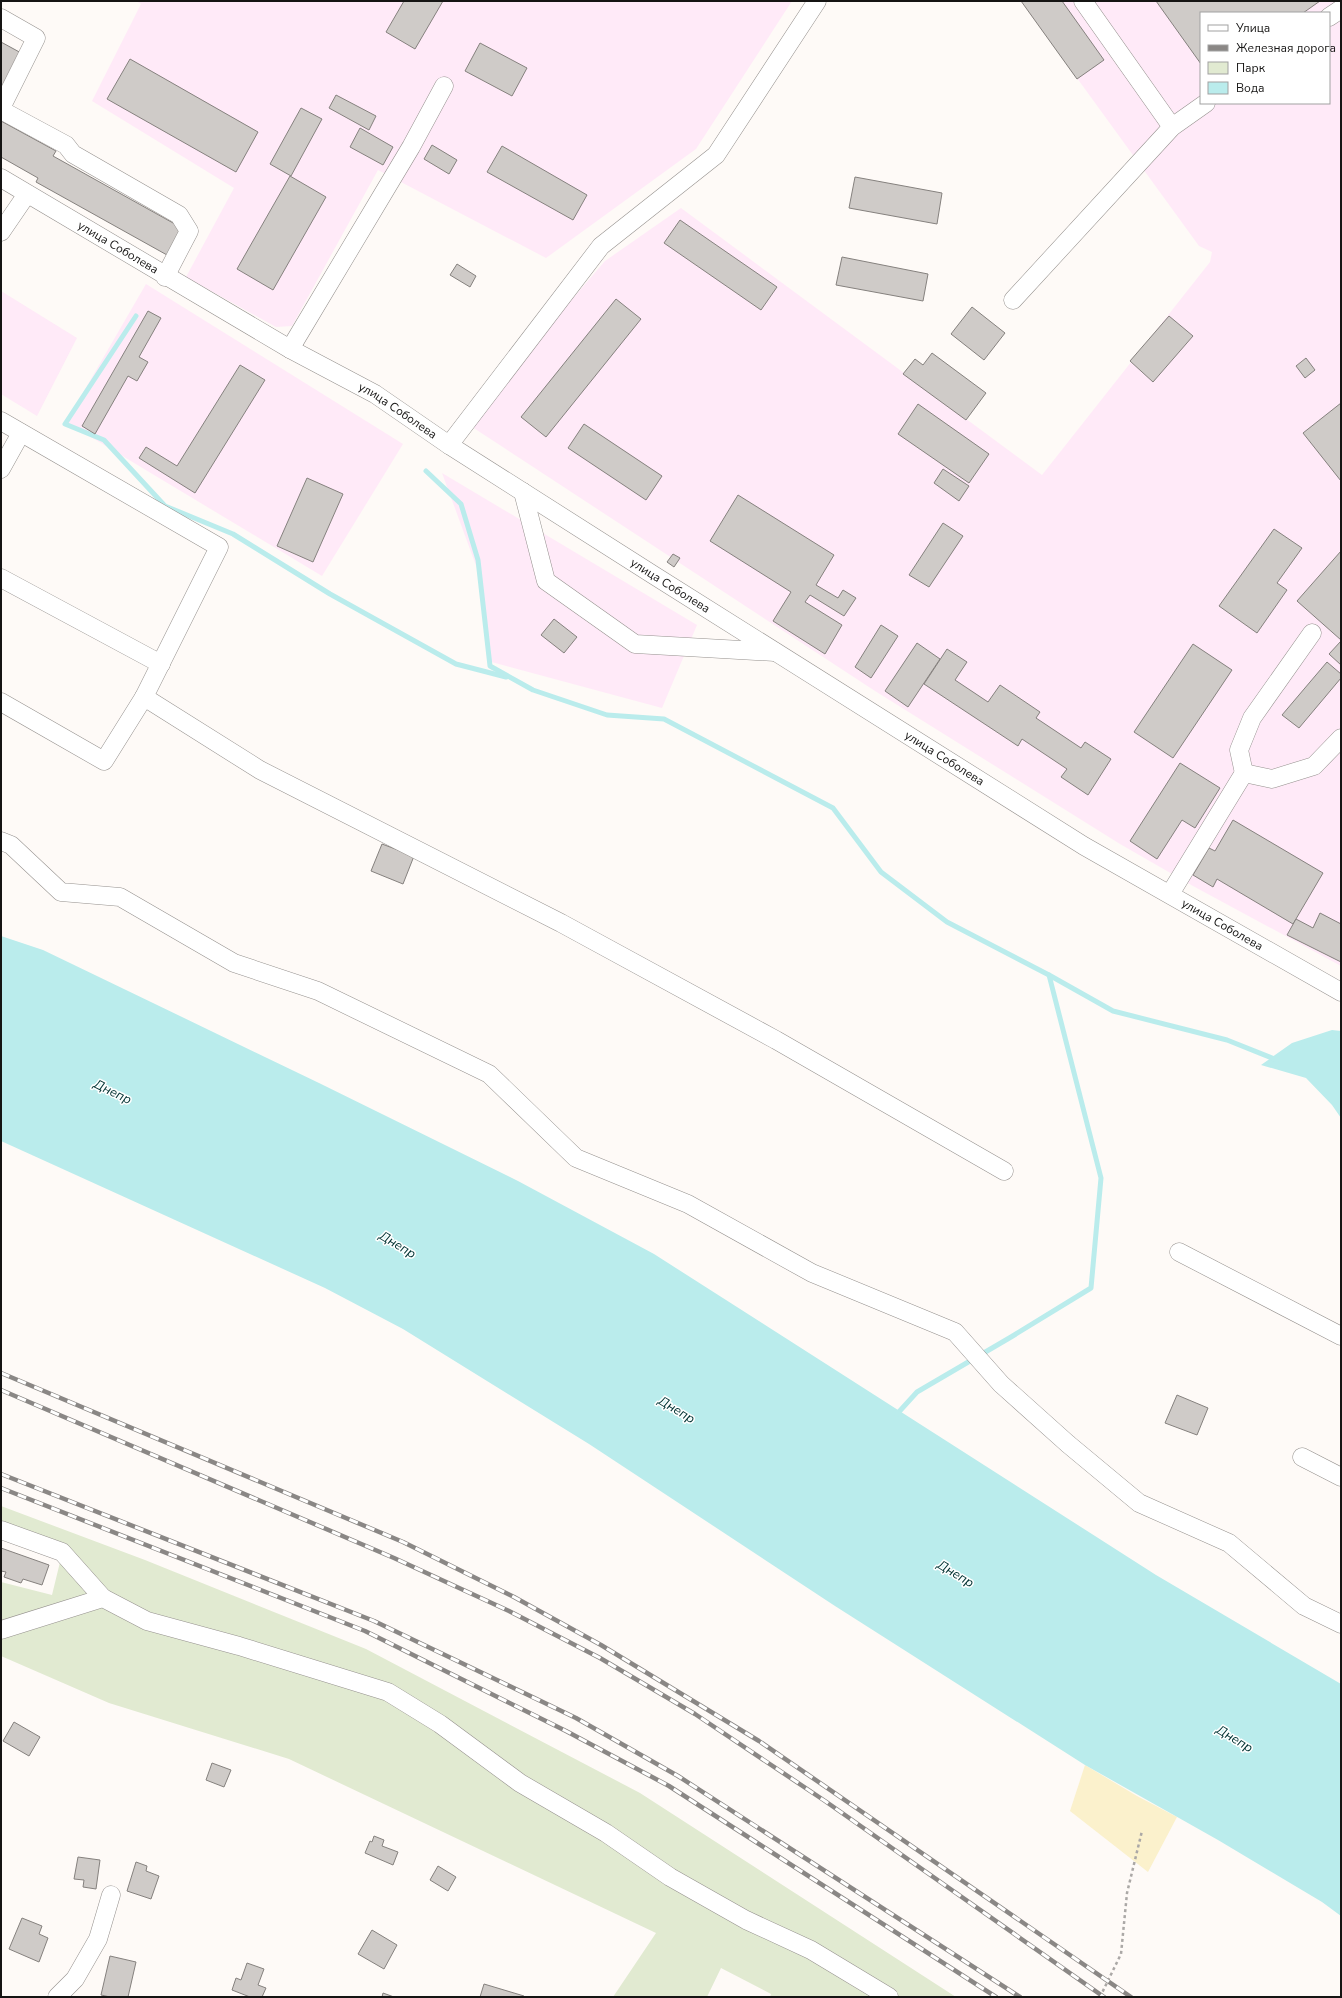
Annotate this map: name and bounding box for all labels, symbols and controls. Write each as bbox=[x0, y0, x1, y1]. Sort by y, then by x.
legend bbox=[1200, 12, 1330, 104]
text: Улица bbox=[1235, 20, 1270, 36]
text: Железная дорога bbox=[1236, 40, 1336, 56]
text: Парк bbox=[1236, 60, 1266, 76]
text: Вода bbox=[1236, 80, 1264, 96]
street label: улица Соболева bbox=[75, 217, 161, 277]
street label: улица Соболева bbox=[356, 379, 440, 442]
street label: улица Соболева bbox=[627, 554, 713, 617]
street label: улица Соболева bbox=[902, 727, 987, 789]
street label: улица Соболева bbox=[1179, 895, 1266, 954]
water label: Днепр bbox=[90, 1075, 135, 1109]
water label: Днепр bbox=[375, 1226, 420, 1263]
water label: Днепр bbox=[654, 1391, 699, 1428]
water label: Днепр bbox=[933, 1555, 978, 1592]
water label: Днепр bbox=[1212, 1720, 1257, 1757]

